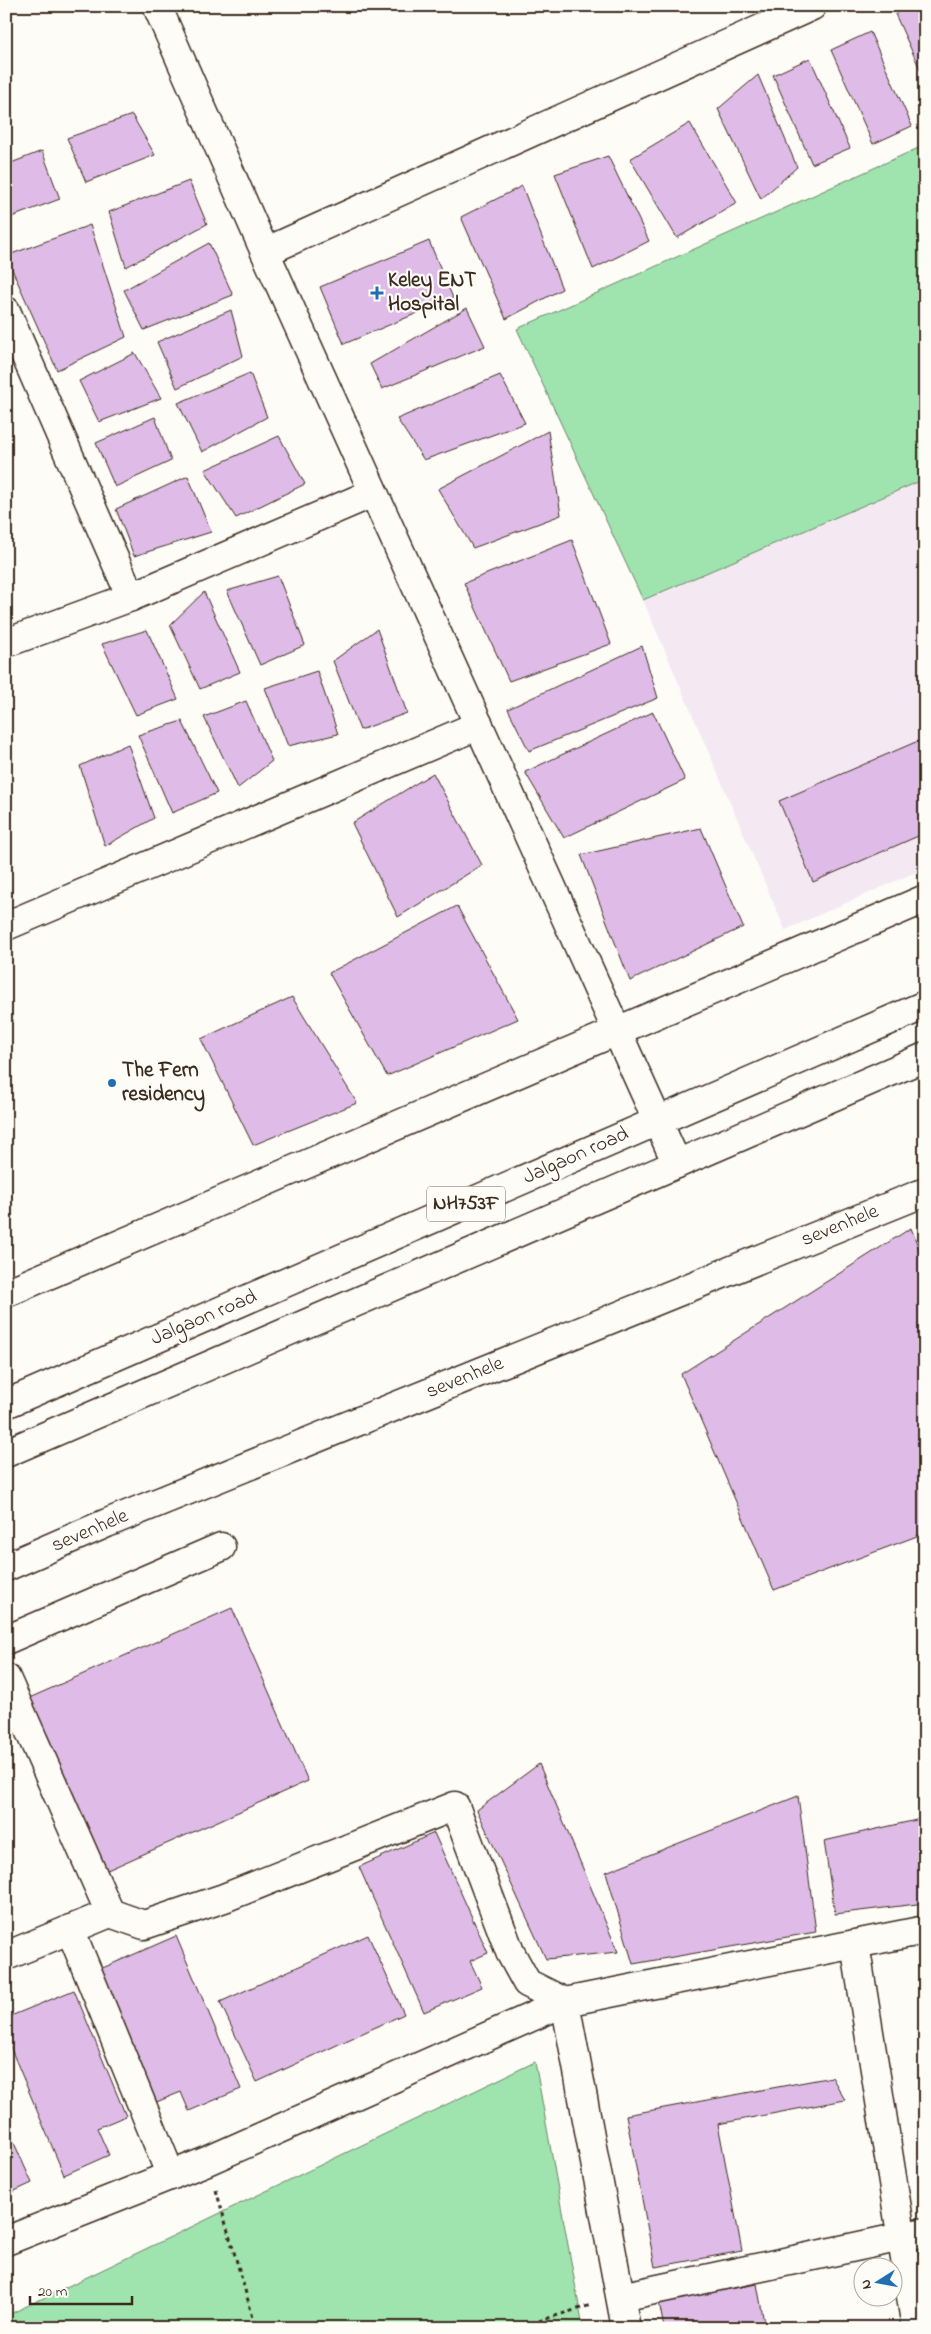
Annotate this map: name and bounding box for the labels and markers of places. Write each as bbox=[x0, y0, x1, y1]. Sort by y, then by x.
place label: Keley ENT Hospital bbox=[388, 266, 476, 320]
marker: Keley ENT Hospital bbox=[370, 286, 384, 300]
place label: The Fern residency bbox=[122, 1056, 205, 1112]
marker: The Fern residency bbox=[106, 1077, 118, 1089]

